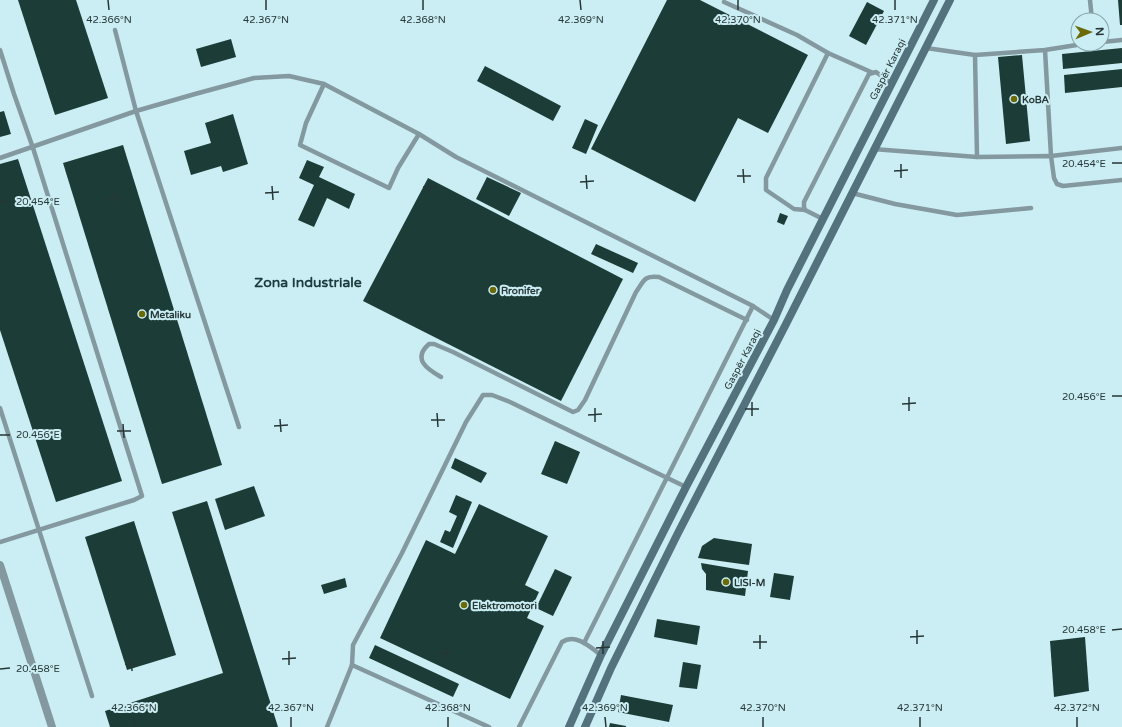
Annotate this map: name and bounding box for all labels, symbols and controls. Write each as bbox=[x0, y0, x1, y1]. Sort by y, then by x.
north arrow bbox=[1070, 12, 1110, 52]
text: 42.366°N bbox=[86, 14, 132, 26]
text: 42.367°N bbox=[243, 14, 289, 26]
text: 42.368°N bbox=[400, 14, 446, 26]
text: 42.369°N bbox=[558, 14, 604, 26]
text: 42.370°N bbox=[715, 14, 761, 26]
text: 42.371°N bbox=[872, 14, 918, 26]
text: N bbox=[1093, 27, 1106, 36]
street label: Gaspër Karaqi bbox=[867, 37, 908, 102]
marker: KoBA bbox=[1009, 94, 1019, 104]
place label: KoBA bbox=[1022, 94, 1050, 106]
text: 20.454°E bbox=[1062, 158, 1106, 170]
text: 20.454°E bbox=[16, 196, 60, 208]
district label: Zona Industriale bbox=[254, 274, 362, 291]
marker: Rronifer bbox=[488, 285, 498, 295]
place label: Rronifer bbox=[501, 285, 540, 297]
marker: Metaliku bbox=[137, 309, 147, 319]
place label: Metaliku bbox=[150, 309, 191, 321]
street label: Gaspër Karaqi bbox=[722, 327, 764, 392]
text: 20.456°E bbox=[1062, 391, 1106, 403]
text: 20.456°E bbox=[16, 429, 60, 441]
marker: LISI-M bbox=[721, 577, 731, 587]
place label: LISI-M bbox=[734, 577, 765, 589]
marker: Elektromotori bbox=[459, 600, 469, 610]
place label: Elektromotori bbox=[472, 600, 537, 612]
text: 20.458°E bbox=[1062, 624, 1106, 636]
text: 20.458°E bbox=[16, 663, 60, 675]
text: 42.366°N bbox=[111, 702, 157, 714]
text: 42.367°N bbox=[268, 702, 314, 714]
text: 42.368°N bbox=[425, 702, 471, 714]
text: 42.369°N bbox=[582, 702, 628, 714]
text: 42.370°N bbox=[740, 702, 786, 714]
text: 42.371°N bbox=[897, 702, 943, 714]
text: 42.372°N bbox=[1054, 702, 1100, 714]

